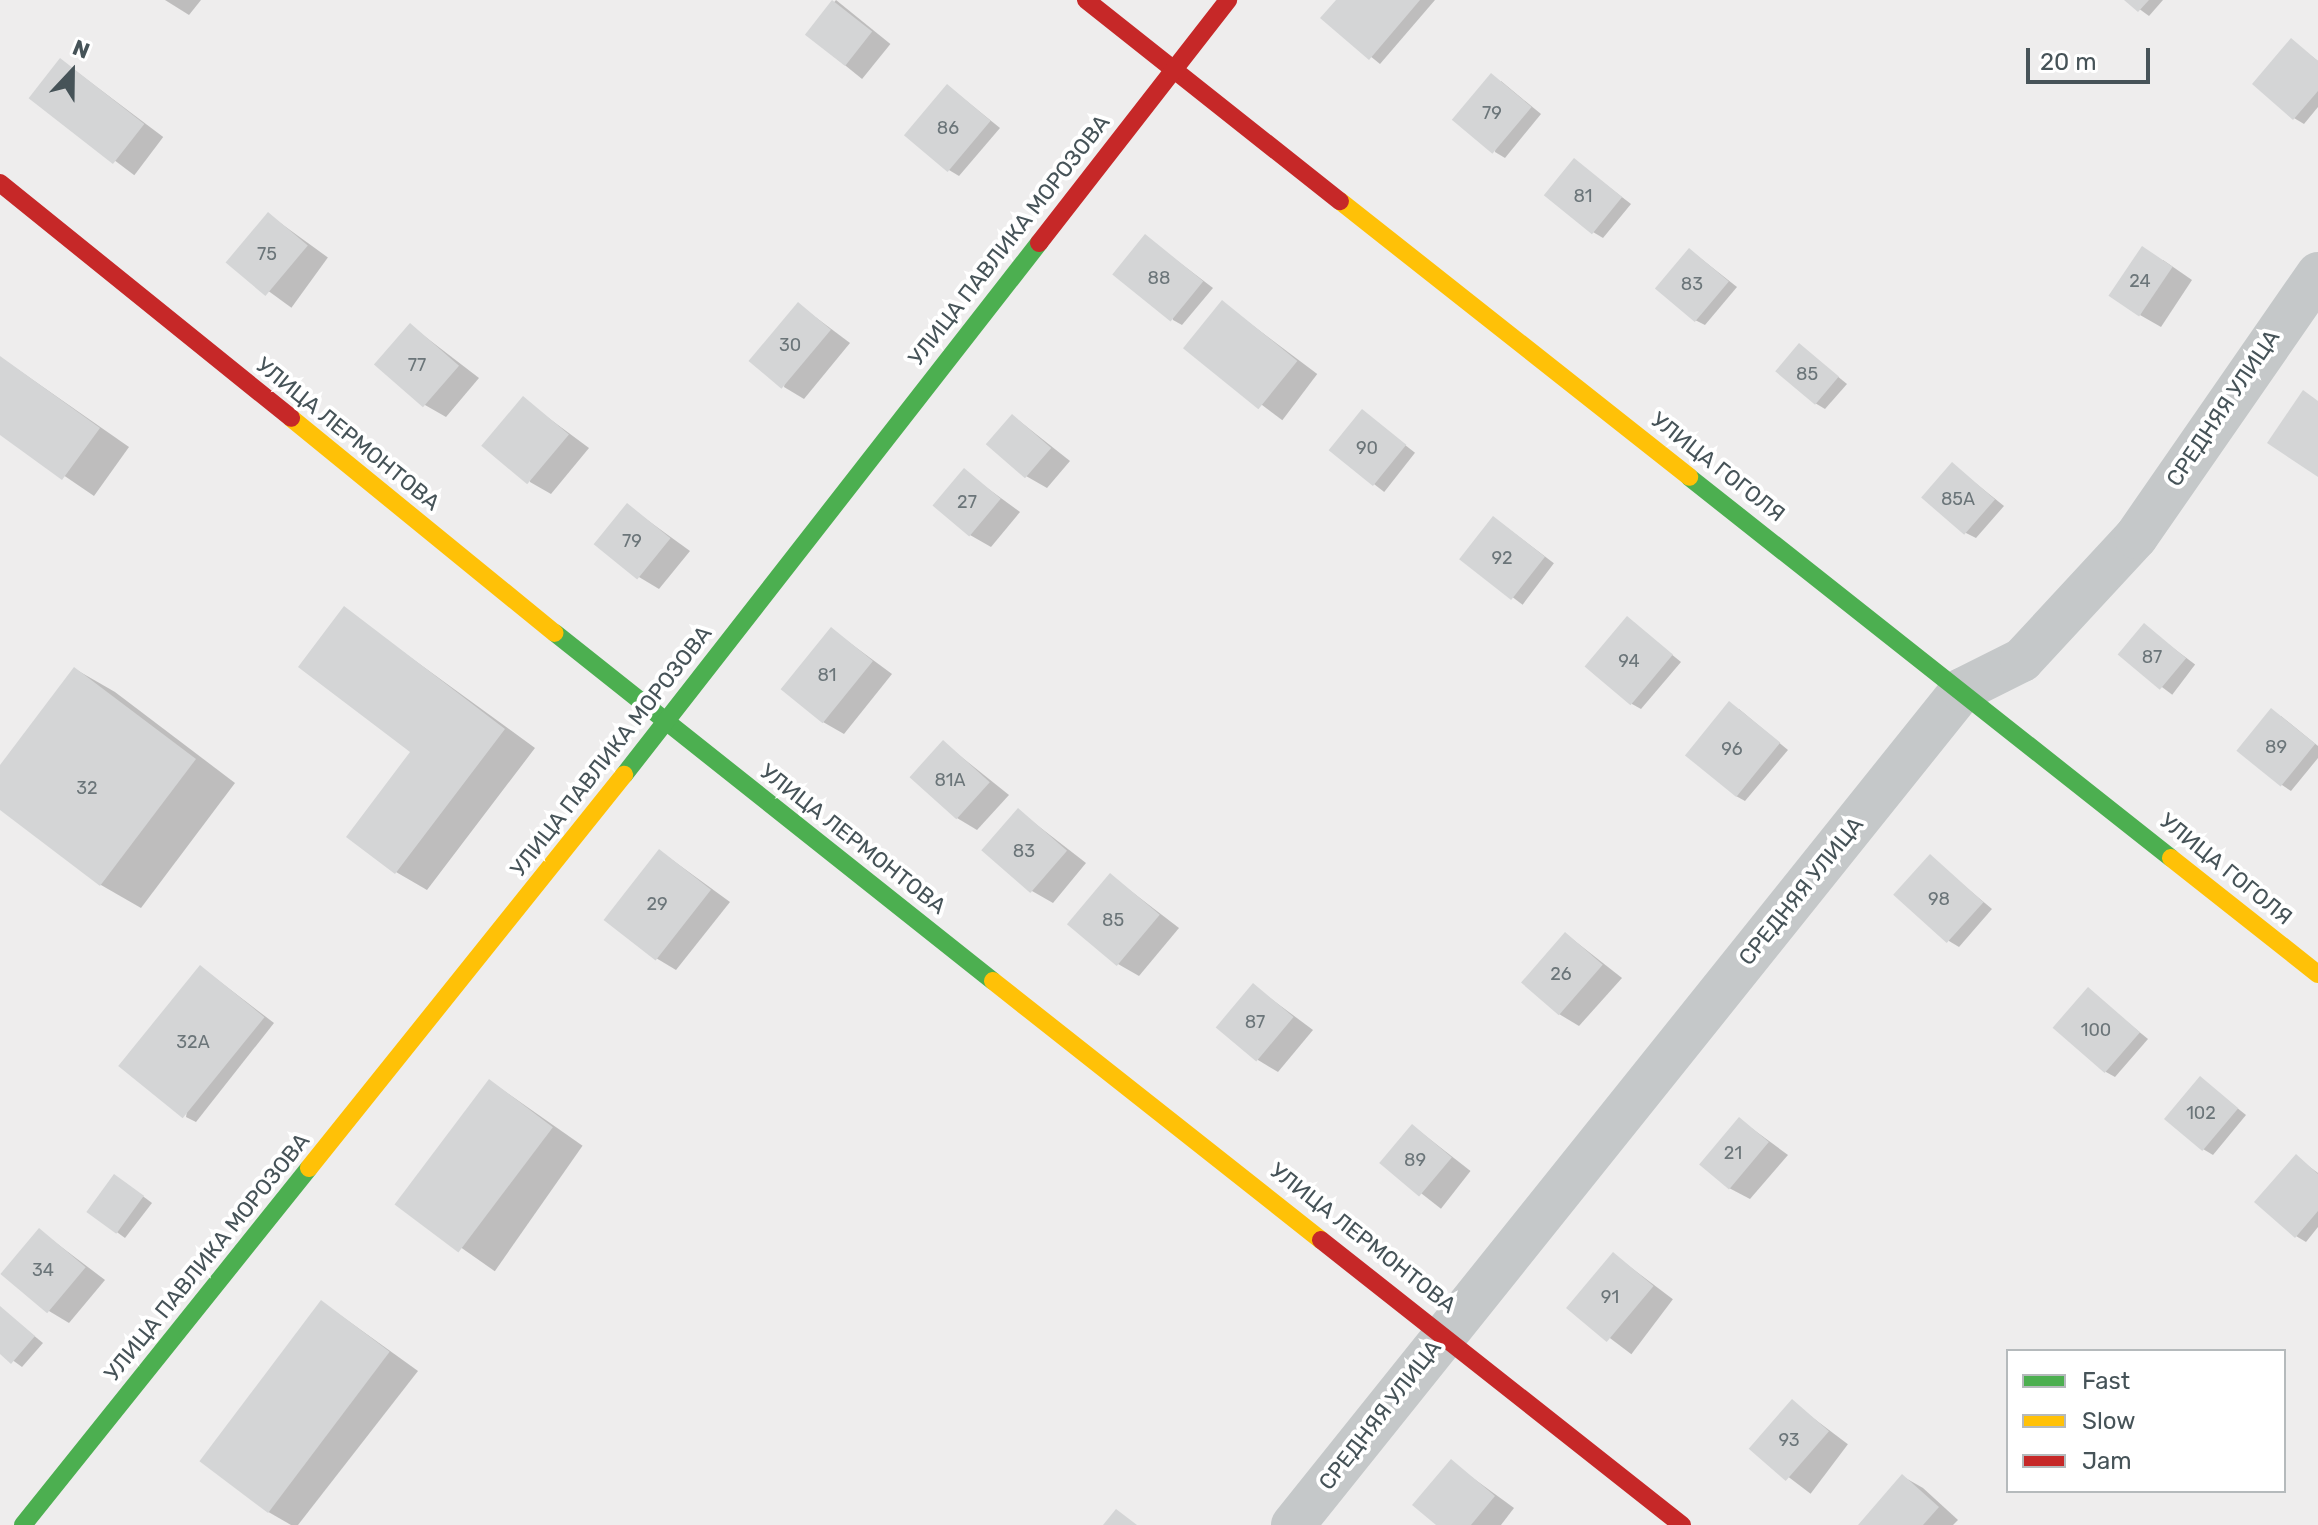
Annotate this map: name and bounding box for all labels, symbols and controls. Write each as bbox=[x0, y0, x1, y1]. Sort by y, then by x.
north arrow bbox=[32, 32, 112, 112]
scale bar bbox=[2030, 32, 2154, 82]
text: N bbox=[69, 34, 94, 65]
text: 20 m bbox=[2040, 48, 2097, 76]
house number: 79 bbox=[1482, 102, 1502, 124]
street label: УЛИЦА ПАВЛИКА МОРОЗОВА bbox=[903, 109, 1115, 371]
house number: 86 bbox=[937, 117, 959, 139]
house number: 81 bbox=[1573, 185, 1593, 207]
house number: 75 bbox=[257, 243, 277, 265]
house number: 88 bbox=[1148, 267, 1170, 289]
house number: 24 bbox=[2129, 270, 2151, 292]
house number: 83 bbox=[1681, 273, 1703, 295]
street label: СРЕДНЯЯ УЛИЦА bbox=[2161, 325, 2285, 491]
house number: 30 bbox=[779, 334, 801, 356]
street label: УЛИЦА ЛЕРМОНТОВА bbox=[251, 352, 445, 516]
house number: 77 bbox=[408, 354, 426, 376]
house number: 85 bbox=[1796, 363, 1818, 385]
street label: УЛИЦА ГОГОЛЯ bbox=[1646, 407, 1790, 527]
house number: 90 bbox=[1356, 437, 1378, 459]
house number: 85А bbox=[1941, 488, 1975, 510]
house number: 27 bbox=[957, 491, 977, 513]
house number: 79 bbox=[622, 530, 642, 552]
house number: 92 bbox=[1491, 547, 1513, 569]
street label: УЛИЦА ПАВЛИКА МОРОЗОВА bbox=[505, 620, 717, 882]
house number: 87 bbox=[2142, 646, 2162, 668]
house number: 94 bbox=[1618, 650, 1640, 672]
house number: 81 bbox=[817, 664, 837, 686]
house number: 89 bbox=[2265, 736, 2287, 758]
house number: 96 bbox=[1721, 738, 1743, 760]
street label: УЛИЦА ЛЕРМОНТОВА bbox=[755, 758, 951, 920]
house number: 81А bbox=[934, 769, 966, 791]
house number: 32 bbox=[76, 777, 98, 799]
street label: УЛИЦА ГОГОЛЯ bbox=[2155, 808, 2297, 930]
street label: СРЕДНЯЯ УЛИЦА bbox=[1733, 812, 1869, 970]
house number: 83 bbox=[1013, 840, 1035, 862]
house number: 98 bbox=[1928, 888, 1950, 910]
house number: 29 bbox=[646, 893, 668, 915]
house number: 85 bbox=[1102, 909, 1124, 931]
house number: 26 bbox=[1550, 963, 1572, 985]
house number: 87 bbox=[1245, 1011, 1265, 1033]
house number: 100 bbox=[2081, 1019, 2111, 1041]
house number: 32А bbox=[176, 1031, 210, 1053]
house number: 102 bbox=[2186, 1102, 2216, 1124]
street label: УЛИЦА ПАВЛИКА МОРОЗОВА bbox=[99, 1128, 315, 1386]
house number: 21 bbox=[1724, 1142, 1742, 1164]
house number: 89 bbox=[1404, 1149, 1426, 1171]
street label: УЛИЦА ЛЕРМОНТОВА bbox=[1265, 1157, 1461, 1319]
house number: 34 bbox=[32, 1259, 54, 1281]
house number: 91 bbox=[1601, 1286, 1619, 1308]
street label: СРЕДНЯЯ УЛИЦА bbox=[1313, 1335, 1447, 1495]
legend bbox=[2006, 1349, 2286, 1493]
text: Fast bbox=[2082, 1367, 2130, 1395]
text: Slow bbox=[2082, 1407, 2135, 1435]
house number: 93 bbox=[1778, 1429, 1800, 1451]
text: Jam bbox=[2082, 1447, 2132, 1475]

